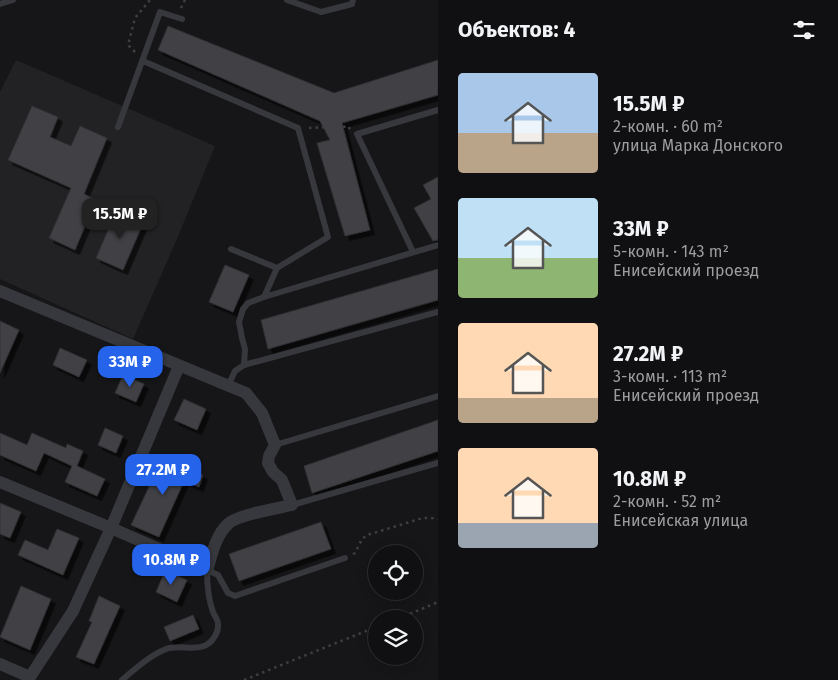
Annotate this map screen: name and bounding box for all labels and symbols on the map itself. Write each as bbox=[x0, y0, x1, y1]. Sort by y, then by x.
pin: 15.5M ₽ bbox=[74, 198, 166, 240]
pin: 33M ₽ bbox=[95, 346, 165, 388]
pin: 27.2M ₽ bbox=[117, 454, 209, 496]
pin: 10.8M ₽ bbox=[125, 544, 217, 586]

